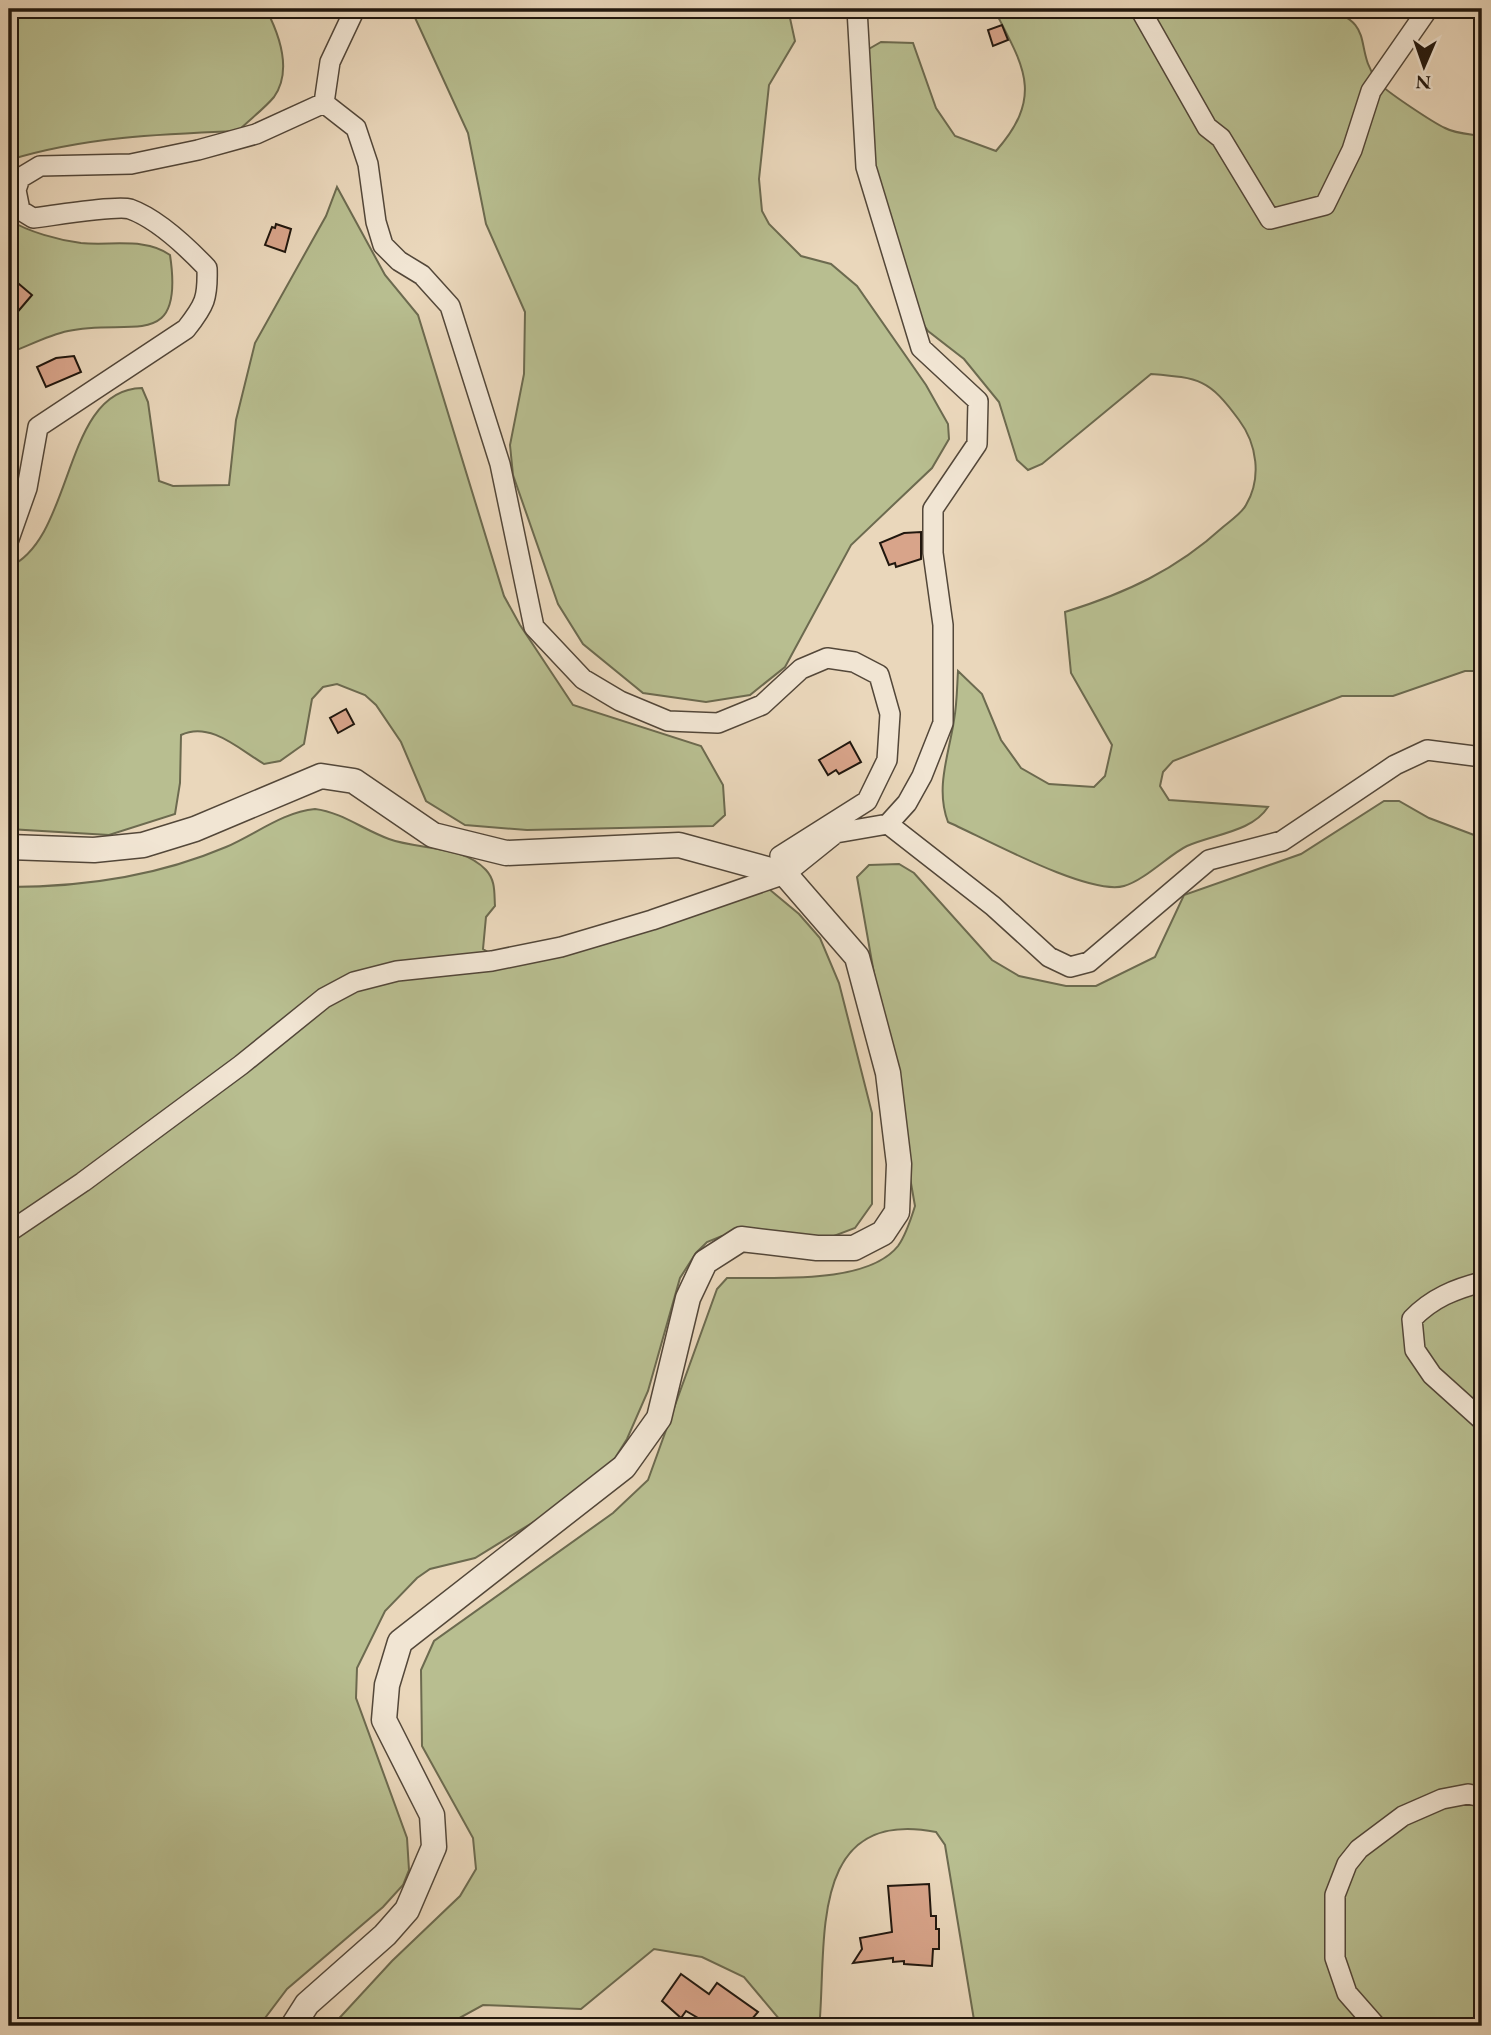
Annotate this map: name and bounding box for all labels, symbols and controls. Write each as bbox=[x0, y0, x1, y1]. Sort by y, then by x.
north arrow bbox=[1390, 32, 1460, 102]
text: N bbox=[1415, 70, 1432, 95]

